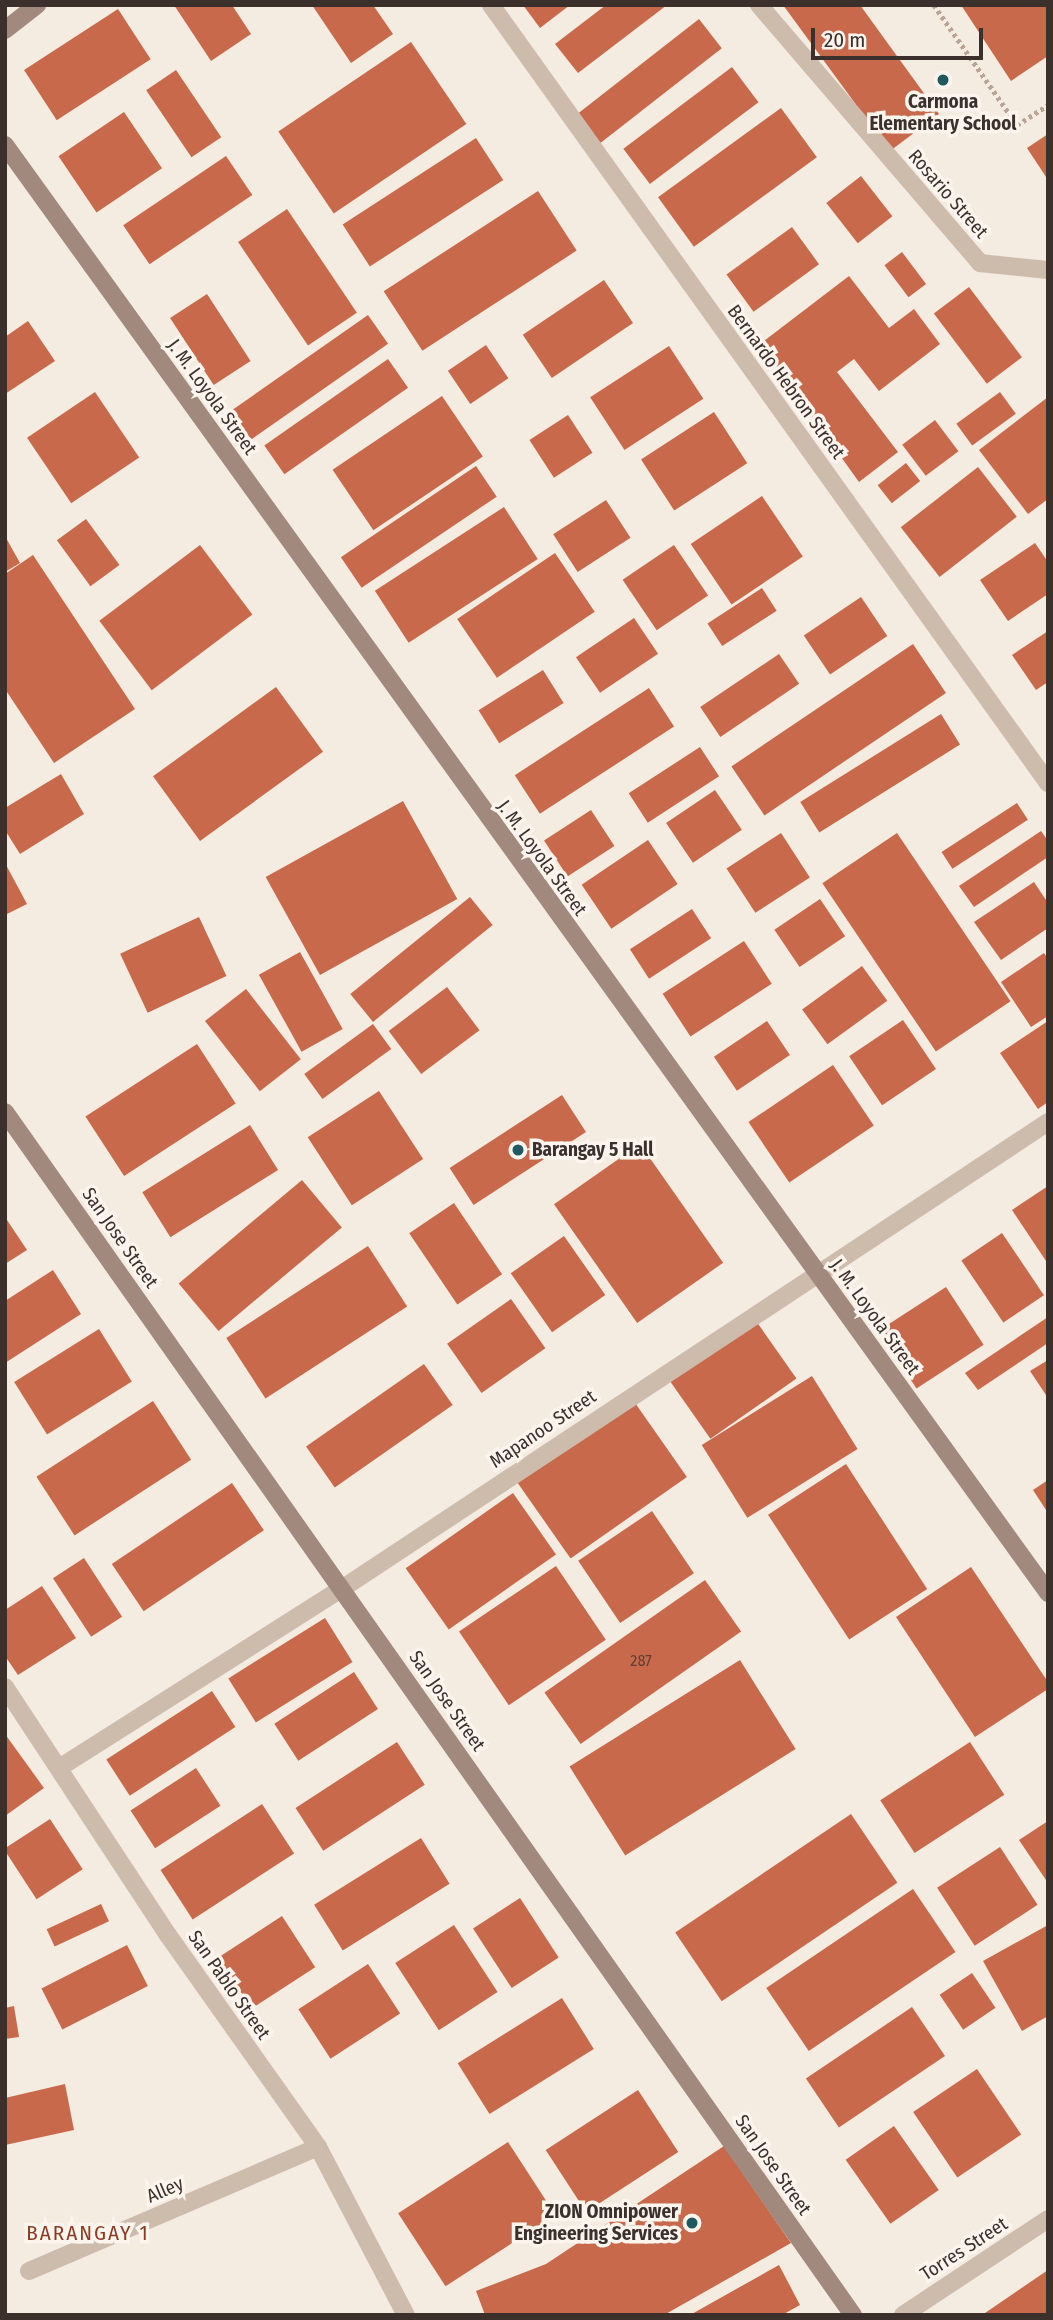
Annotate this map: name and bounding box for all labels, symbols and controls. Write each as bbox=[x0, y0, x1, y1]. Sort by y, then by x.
scale bar bbox=[815, 14, 986, 58]
text: 20 m bbox=[824, 27, 865, 53]
marker: Carmona Elementary School bbox=[935, 72, 951, 88]
place label: Carmona Elementary School bbox=[869, 91, 1017, 135]
street label: Rosario Street bbox=[903, 145, 993, 243]
street label: Bernardo Hebron Street bbox=[722, 301, 850, 463]
street label: J. M. Loyola Street bbox=[162, 335, 262, 459]
street label: J. M. Loyola Street bbox=[492, 796, 592, 920]
place label: Barangay 5 Hall bbox=[532, 1139, 653, 1161]
marker: Barangay 5 Hall bbox=[510, 1142, 526, 1158]
street label: San Jose Street bbox=[77, 1184, 163, 1292]
street label: J. M. Loyola Street bbox=[825, 1255, 925, 1379]
street label: Mapanoo Street bbox=[486, 1385, 600, 1473]
street label: San Jose Street bbox=[404, 1647, 490, 1755]
house number: 287 bbox=[630, 1651, 652, 1671]
street label: San Pablo Street bbox=[183, 1926, 275, 2044]
street label: San Jose Street bbox=[730, 2111, 816, 2219]
street label: Alley bbox=[143, 2172, 187, 2208]
place label: ZION Omnipower Engineering Services bbox=[514, 2201, 678, 2245]
street label: Torres Street bbox=[916, 2212, 1012, 2286]
marker: ZION Omnipower Engineering Services bbox=[684, 2215, 700, 2231]
district label: BARANGAY 1 bbox=[28, 2220, 148, 2246]

